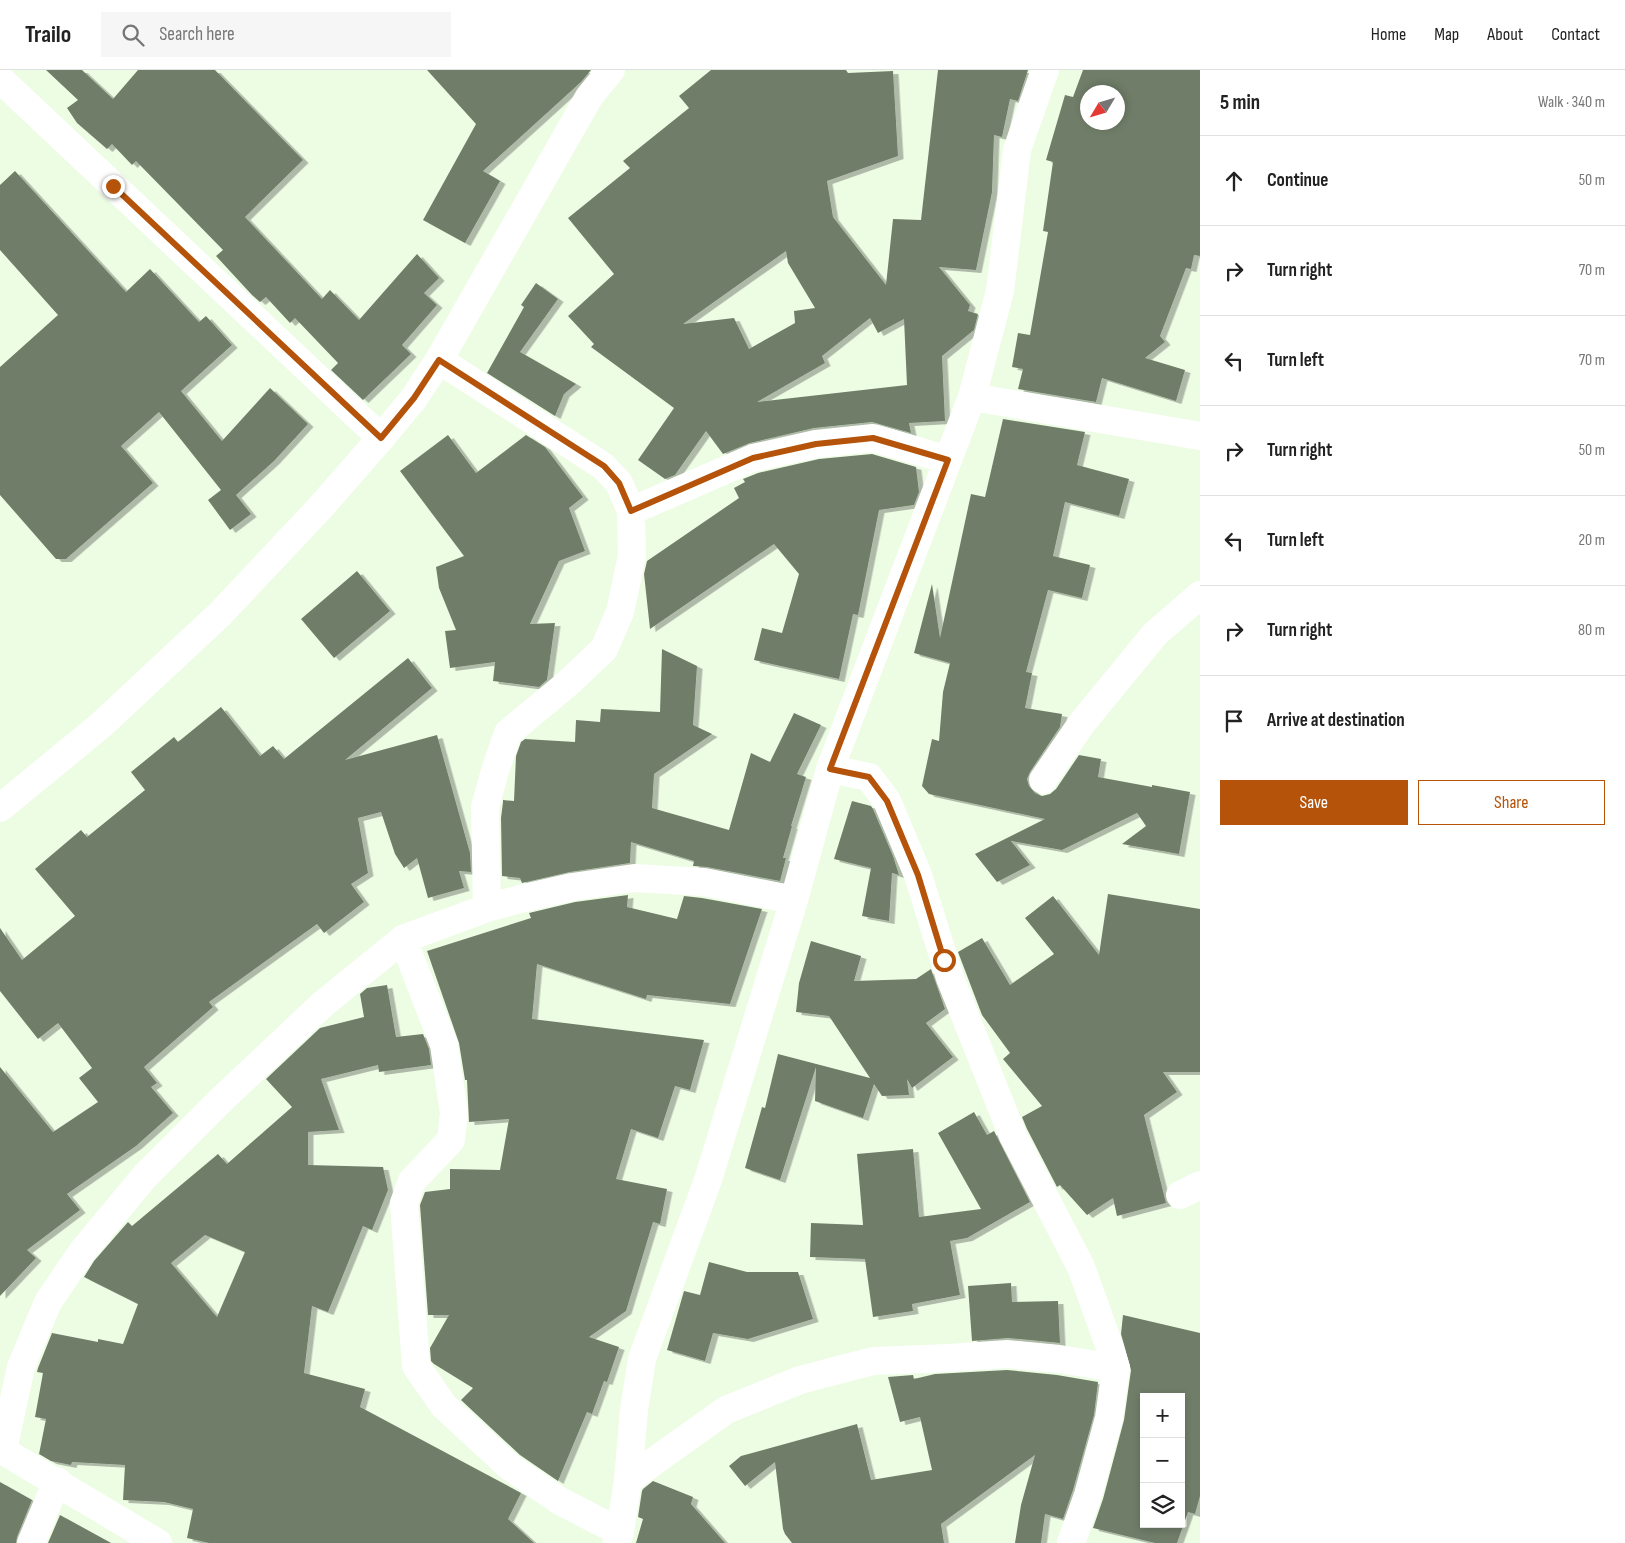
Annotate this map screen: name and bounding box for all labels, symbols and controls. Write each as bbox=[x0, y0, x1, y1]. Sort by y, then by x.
search box bbox=[101, 12, 451, 57]
text: Trailo bbox=[25, 20, 71, 49]
icon: search bbox=[119, 21, 147, 49]
text: Search here bbox=[159, 23, 235, 46]
text: Home bbox=[1371, 24, 1406, 45]
text: Map bbox=[1434, 24, 1459, 45]
text: About bbox=[1487, 24, 1523, 45]
text: Contact bbox=[1551, 24, 1600, 45]
north arrow bbox=[1080, 85, 1125, 130]
text: 5 min bbox=[1220, 90, 1260, 115]
text: Walk · 340 m bbox=[1538, 93, 1605, 112]
icon: ahead bbox=[1220, 167, 1248, 195]
text: Continue bbox=[1267, 169, 1328, 192]
text: 50 m bbox=[1579, 171, 1605, 190]
route end bbox=[102, 175, 125, 198]
icon: right bbox=[1220, 257, 1248, 285]
text: Turn right bbox=[1267, 259, 1332, 282]
text: 70 m bbox=[1579, 261, 1605, 280]
icon: left bbox=[1220, 347, 1248, 375]
text: Turn left bbox=[1267, 349, 1324, 372]
text: 70 m bbox=[1579, 351, 1605, 370]
icon: right bbox=[1220, 437, 1248, 465]
text: Turn right bbox=[1267, 439, 1332, 462]
text: 50 m bbox=[1579, 441, 1605, 460]
icon: left bbox=[1220, 527, 1248, 555]
text: Turn left bbox=[1267, 529, 1324, 552]
text: 20 m bbox=[1578, 531, 1605, 550]
icon: right bbox=[1220, 617, 1248, 645]
text: Turn right bbox=[1267, 619, 1332, 642]
text: 80 m bbox=[1578, 621, 1605, 640]
icon: arrive bbox=[1220, 707, 1248, 735]
text: Arrive at destination bbox=[1267, 709, 1405, 732]
button: Save bbox=[1220, 780, 1408, 825]
button: Share bbox=[1418, 780, 1605, 825]
route start bbox=[933, 949, 956, 972]
map controls bbox=[1140, 1393, 1185, 1528]
button: + bbox=[1140, 1393, 1185, 1438]
button: − bbox=[1140, 1438, 1185, 1483]
button: layers bbox=[1140, 1483, 1185, 1528]

